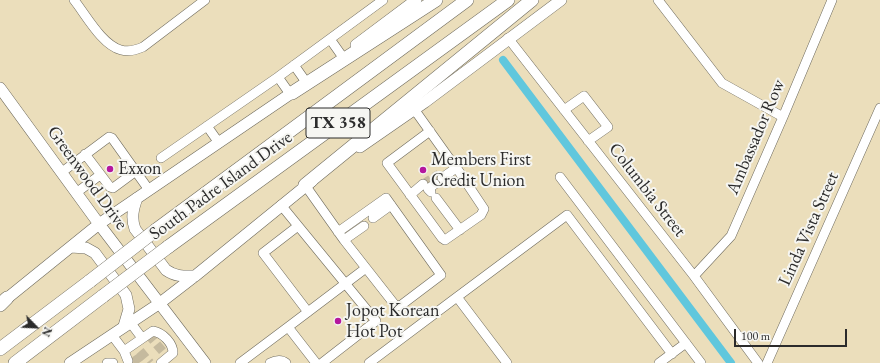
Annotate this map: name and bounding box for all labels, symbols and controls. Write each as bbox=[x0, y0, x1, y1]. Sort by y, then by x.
street label: Ambassador Row bbox=[722, 76, 790, 198]
road number: TX 358 bbox=[306, 108, 370, 138]
street label: Greenwood Drive bbox=[42, 122, 132, 234]
street label: South Padre Island Drive bbox=[145, 127, 297, 245]
street label: Columbia Street bbox=[604, 139, 690, 241]
place label: Members First Credit Union bbox=[431, 149, 531, 192]
place label: Exxon bbox=[118, 158, 162, 180]
marker: Exxon bbox=[105, 164, 115, 174]
marker: Members First Credit Union bbox=[418, 165, 428, 175]
street label: Linda Vista Street bbox=[774, 169, 844, 289]
place label: Jopot Korean Hot Pot bbox=[346, 300, 439, 342]
north arrow bbox=[16, 307, 56, 347]
marker: Jopot Korean Hot Pot bbox=[333, 316, 343, 326]
scale bar bbox=[736, 321, 849, 347]
text: N bbox=[39, 325, 55, 339]
text: 100 m bbox=[741, 328, 770, 344]

